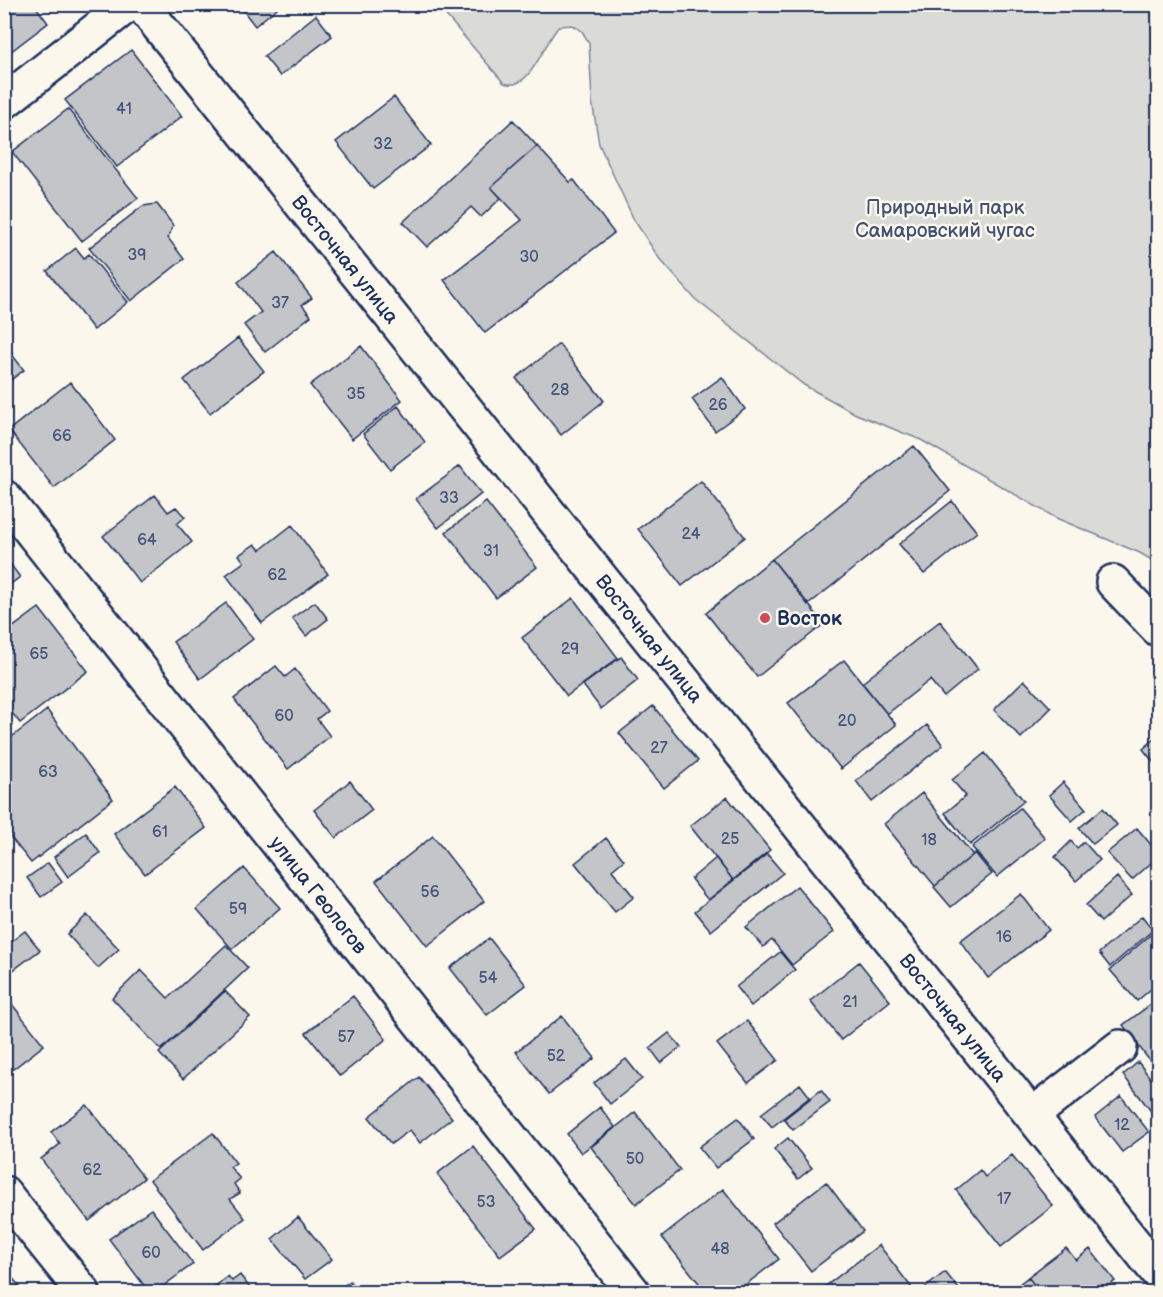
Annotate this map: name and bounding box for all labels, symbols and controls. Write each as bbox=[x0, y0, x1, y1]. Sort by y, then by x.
house number: 41 bbox=[116, 100, 132, 119]
house number: 32 bbox=[373, 135, 393, 154]
street label: Восточная улица bbox=[286, 191, 404, 329]
park label: Природный парк Самаровский чугас bbox=[855, 196, 1035, 243]
house number: 39 bbox=[127, 246, 147, 265]
house number: 30 bbox=[519, 248, 539, 267]
house number: 37 bbox=[271, 294, 289, 313]
house number: 28 bbox=[551, 381, 569, 400]
house number: 35 bbox=[346, 385, 366, 404]
house number: 26 bbox=[708, 396, 728, 415]
house number: 66 bbox=[52, 427, 72, 446]
house number: 33 bbox=[439, 489, 459, 508]
house number: 24 bbox=[682, 525, 701, 544]
house number: 64 bbox=[137, 531, 157, 550]
house number: 31 bbox=[483, 542, 499, 561]
house number: 62 bbox=[267, 566, 287, 585]
street label: Восточная улица bbox=[590, 570, 707, 708]
place label: Восток bbox=[777, 607, 842, 631]
marker: Восток bbox=[758, 611, 772, 625]
house number: 29 bbox=[561, 640, 579, 659]
house number: 65 bbox=[30, 645, 48, 664]
house number: 60 bbox=[274, 707, 294, 726]
house number: 20 bbox=[838, 712, 856, 731]
house number: 27 bbox=[650, 739, 668, 758]
house number: 63 bbox=[38, 763, 58, 782]
house number: 61 bbox=[152, 823, 168, 842]
house number: 25 bbox=[721, 830, 739, 849]
house number: 18 bbox=[921, 831, 937, 850]
street label: улица Геологов bbox=[264, 832, 372, 959]
house number: 56 bbox=[421, 883, 440, 902]
house number: 59 bbox=[229, 900, 247, 919]
house number: 16 bbox=[996, 928, 1012, 947]
street label: Восточная улица bbox=[894, 949, 1011, 1087]
house number: 54 bbox=[479, 969, 498, 988]
house number: 21 bbox=[842, 993, 858, 1012]
house number: 57 bbox=[337, 1028, 355, 1047]
house number: 52 bbox=[547, 1047, 566, 1066]
house number: 12 bbox=[1114, 1116, 1130, 1135]
house number: 50 bbox=[626, 1150, 644, 1169]
house number: 62 bbox=[82, 1161, 102, 1180]
house number: 17 bbox=[997, 1190, 1011, 1209]
house number: 53 bbox=[476, 1193, 496, 1212]
house number: 48 bbox=[710, 1240, 730, 1259]
house number: 60 bbox=[141, 1244, 161, 1263]

